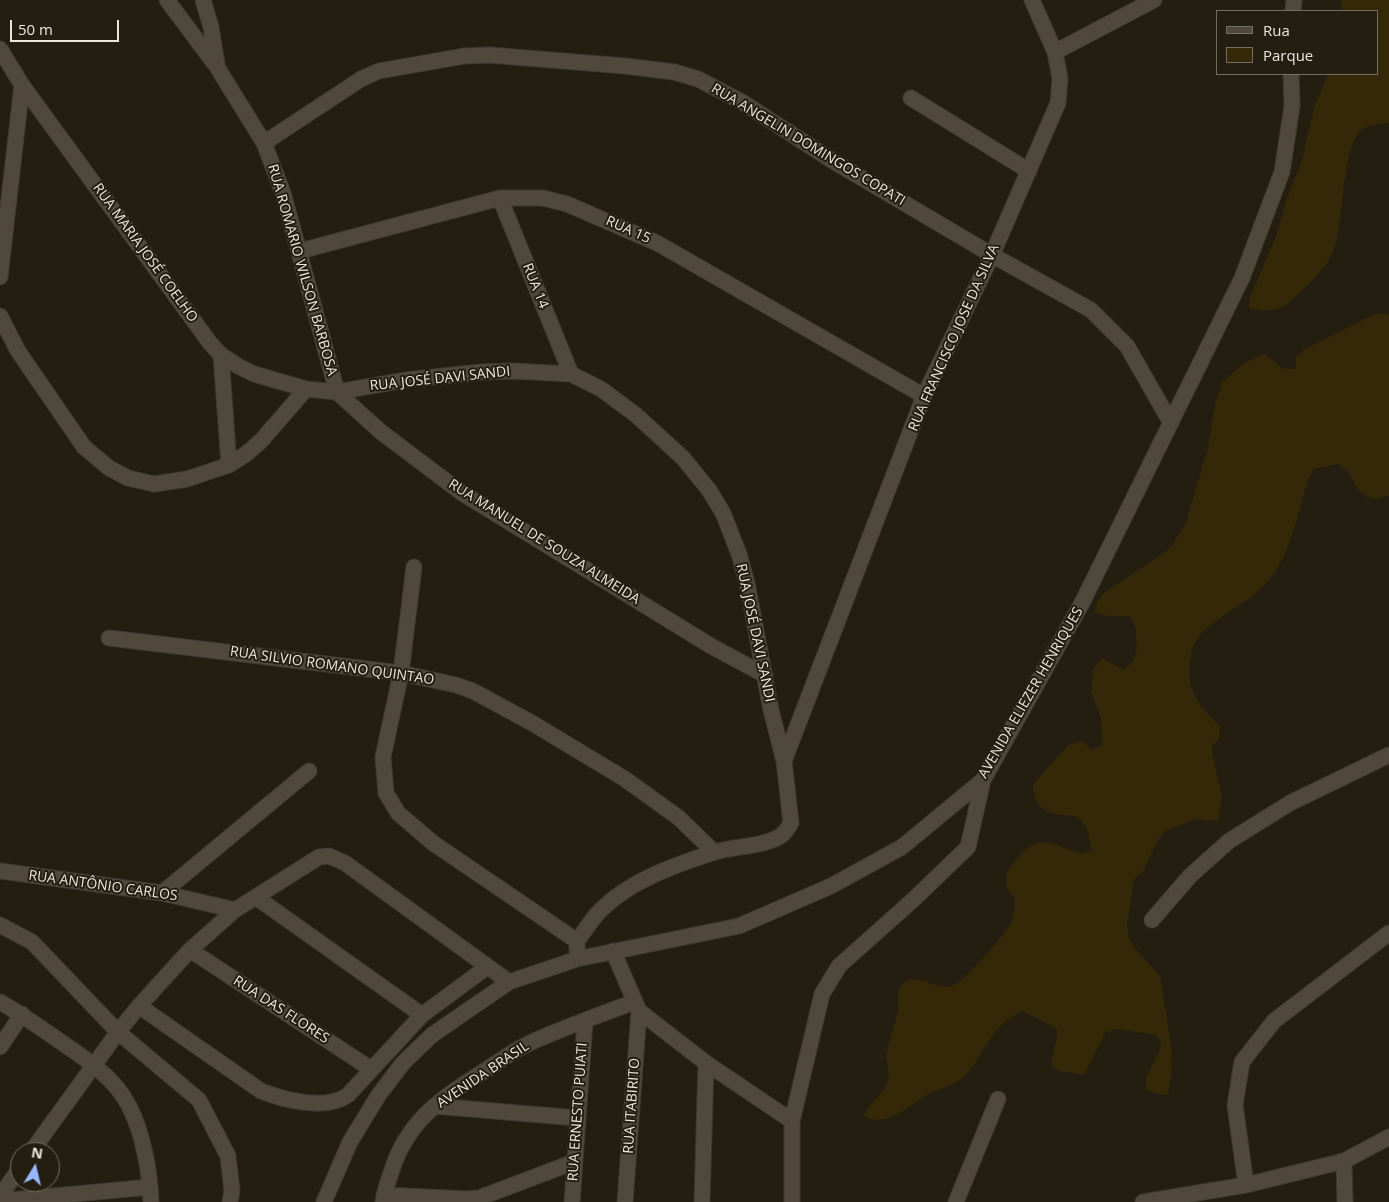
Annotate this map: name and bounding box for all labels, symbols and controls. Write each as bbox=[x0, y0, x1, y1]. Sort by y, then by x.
scale bar bbox=[12, 10, 121, 42]
legend bbox=[1216, 10, 1379, 75]
text: 50 m bbox=[18, 19, 53, 39]
text: Rua bbox=[1263, 20, 1290, 40]
text: Parque bbox=[1263, 45, 1313, 65]
street label: RUA ANGELIN DOMINGOS COPATI bbox=[708, 80, 908, 210]
street label: RUA ROMARIO WILSON BARBOSA bbox=[264, 162, 340, 378]
street label: RUA MARIA JOSÉ COELHO bbox=[89, 180, 201, 326]
street label: RUA 15 bbox=[603, 213, 653, 247]
street label: RUA FRANCISCO JOSE DA SILVA bbox=[905, 242, 1003, 434]
street label: RUA 14 bbox=[518, 261, 552, 311]
street label: RUA JOSÉ DAVI SANDI bbox=[369, 363, 511, 395]
street label: RUA MANUEL DE SOUZA ALMEIDA bbox=[445, 476, 643, 608]
street label: RUA JOSÉ DAVI SANDI bbox=[732, 562, 778, 704]
street label: AVENIDA ELIEZER HENRIQUES bbox=[975, 605, 1087, 781]
street label: RUA SILVIO ROMANO QUINTAO bbox=[229, 643, 435, 689]
street label: RUA ANTÔNIO CARLOS bbox=[27, 867, 179, 905]
street label: RUA DAS FLORES bbox=[230, 973, 332, 1047]
street label: AVENIDA BRASIL bbox=[434, 1038, 532, 1112]
street label: RUA ERNESTO PUIATI bbox=[565, 1042, 591, 1182]
street label: RUA ITABIRITO bbox=[620, 1058, 644, 1154]
north arrow bbox=[10, 1142, 60, 1192]
text: N bbox=[30, 1142, 44, 1163]

